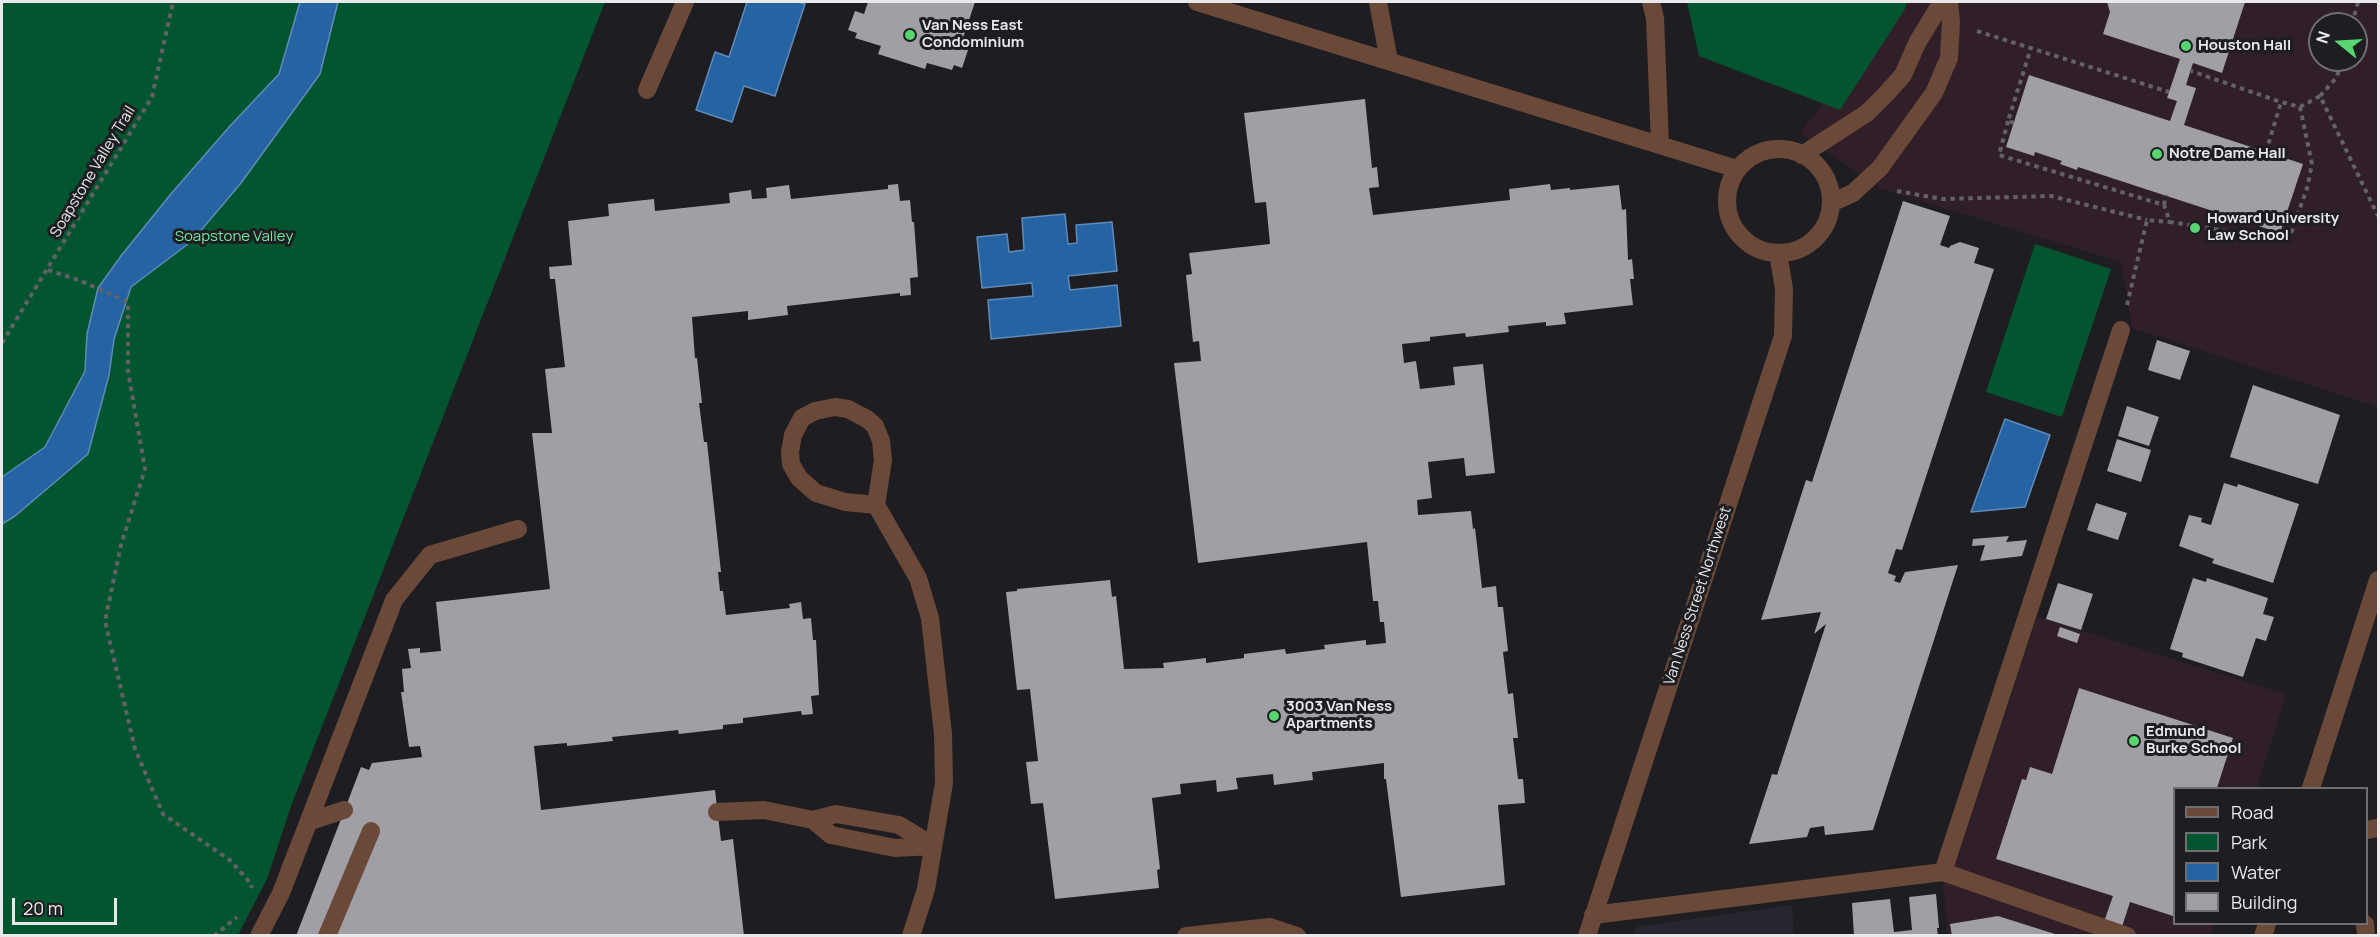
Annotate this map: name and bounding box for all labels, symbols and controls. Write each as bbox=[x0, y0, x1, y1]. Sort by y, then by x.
north arrow bbox=[2308, 12, 2368, 72]
place label: Van Ness East Condominium bbox=[922, 17, 1024, 52]
marker: Van Ness East Condominium bbox=[903, 28, 917, 42]
text: N bbox=[2311, 28, 2335, 46]
place label: Houston Hall bbox=[2198, 37, 2291, 55]
marker: Houston Hall bbox=[2179, 39, 2193, 53]
street label: Soapstone Valley Trail bbox=[47, 103, 139, 241]
place label: Notre Dame Hall bbox=[2169, 145, 2286, 163]
marker: Notre Dame Hall bbox=[2150, 147, 2164, 161]
place label: Howard University Law School bbox=[2207, 210, 2339, 245]
marker: Howard University Law School bbox=[2188, 221, 2202, 235]
park label: Soapstone Valley bbox=[175, 228, 293, 246]
street label: Van Ness Street Northwest bbox=[1661, 504, 1735, 688]
place label: 3003 Van Ness Apartments bbox=[1286, 698, 1392, 733]
marker: 3003 Van Ness Apartments bbox=[1267, 709, 1281, 723]
place label: Edmund Burke School bbox=[2146, 723, 2241, 758]
marker: Edmund Burke School bbox=[2127, 734, 2141, 748]
legend bbox=[2173, 787, 2368, 925]
text: Road bbox=[2231, 800, 2274, 824]
text: Park bbox=[2231, 830, 2267, 854]
text: Water bbox=[2231, 860, 2281, 884]
scale bar bbox=[15, 886, 120, 924]
text: Building bbox=[2231, 890, 2297, 914]
text: 20 m bbox=[23, 896, 63, 920]

